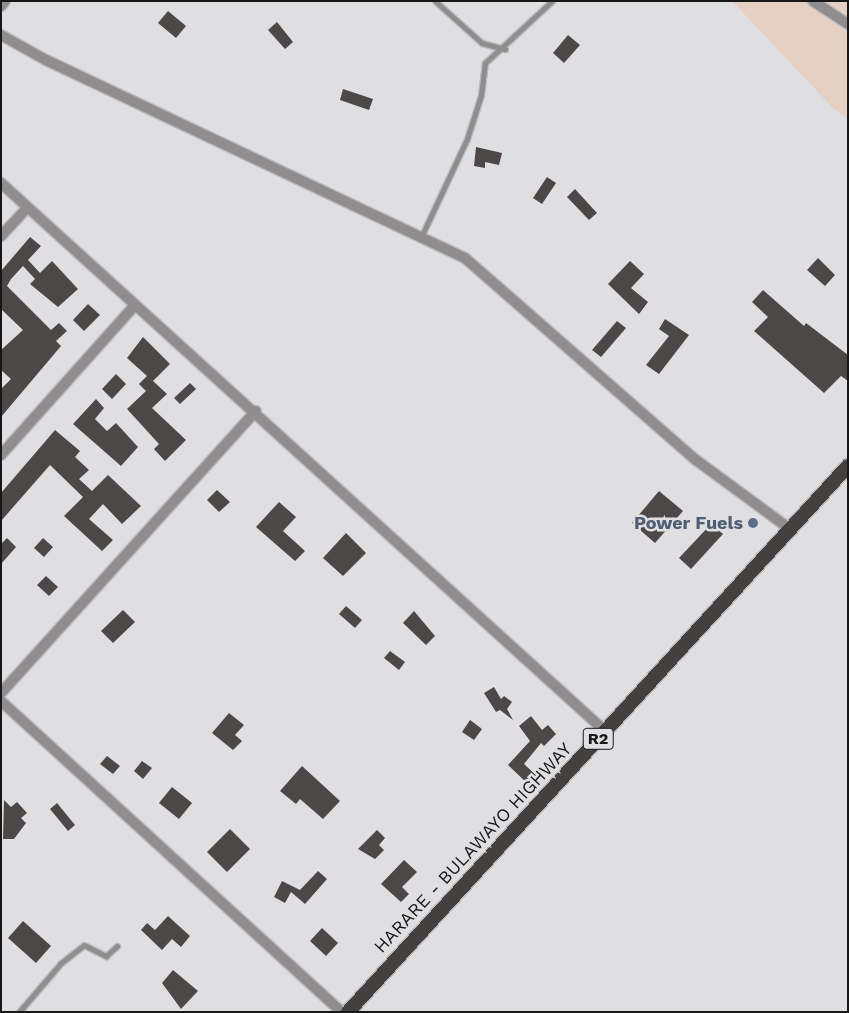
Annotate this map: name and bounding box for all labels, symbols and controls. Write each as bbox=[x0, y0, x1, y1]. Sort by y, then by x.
place label: Power Fuels bbox=[634, 512, 743, 534]
marker: Power Fuels bbox=[747, 517, 759, 529]
road number: R2 bbox=[582, 726, 614, 752]
street label: HARARE - BULAWAYO HIGHWAY bbox=[370, 738, 576, 958]

